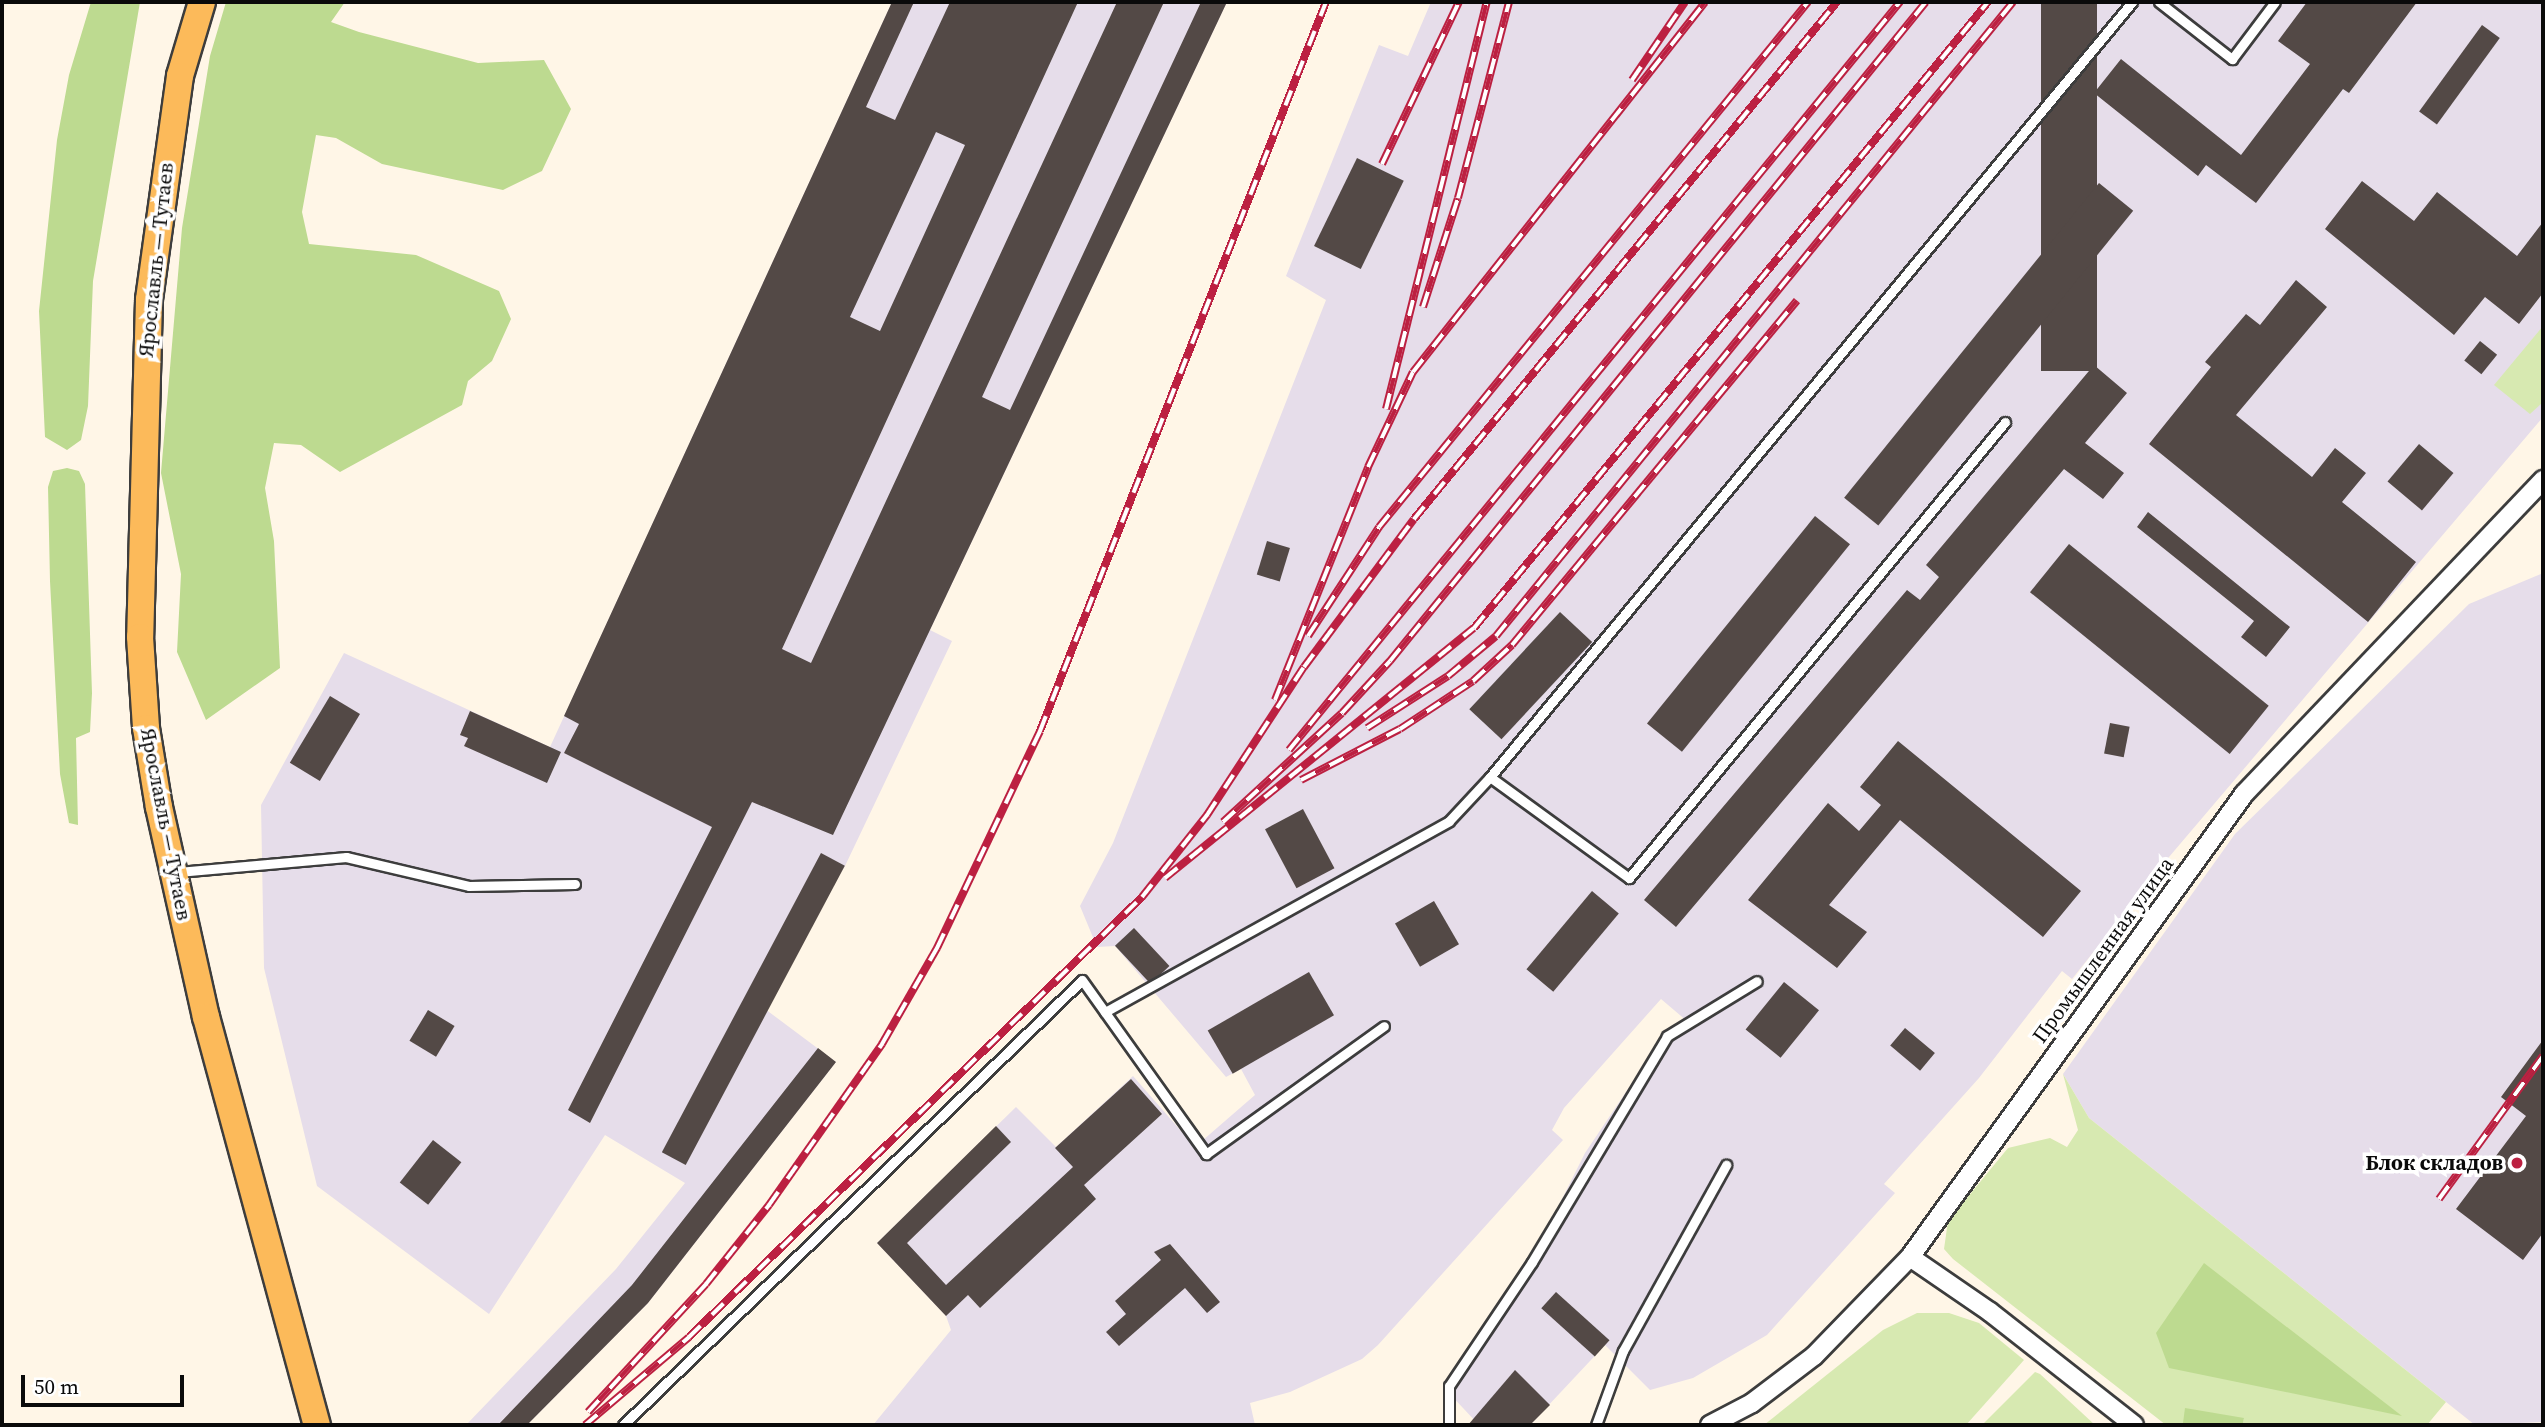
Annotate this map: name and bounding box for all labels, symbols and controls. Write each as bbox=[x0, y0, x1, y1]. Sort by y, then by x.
street label: Ярославль — Тутаев bbox=[133, 161, 179, 359]
street label: Ярославль — Тутаев bbox=[135, 726, 197, 922]
street label: Промышленная улица bbox=[2027, 852, 2179, 1048]
place label: Блок складов bbox=[2366, 1150, 2503, 1176]
marker: Блок складов bbox=[2509, 1155, 2525, 1171]
scale bar bbox=[24, 1360, 187, 1404]
text: 50 m bbox=[34, 1372, 79, 1401]

